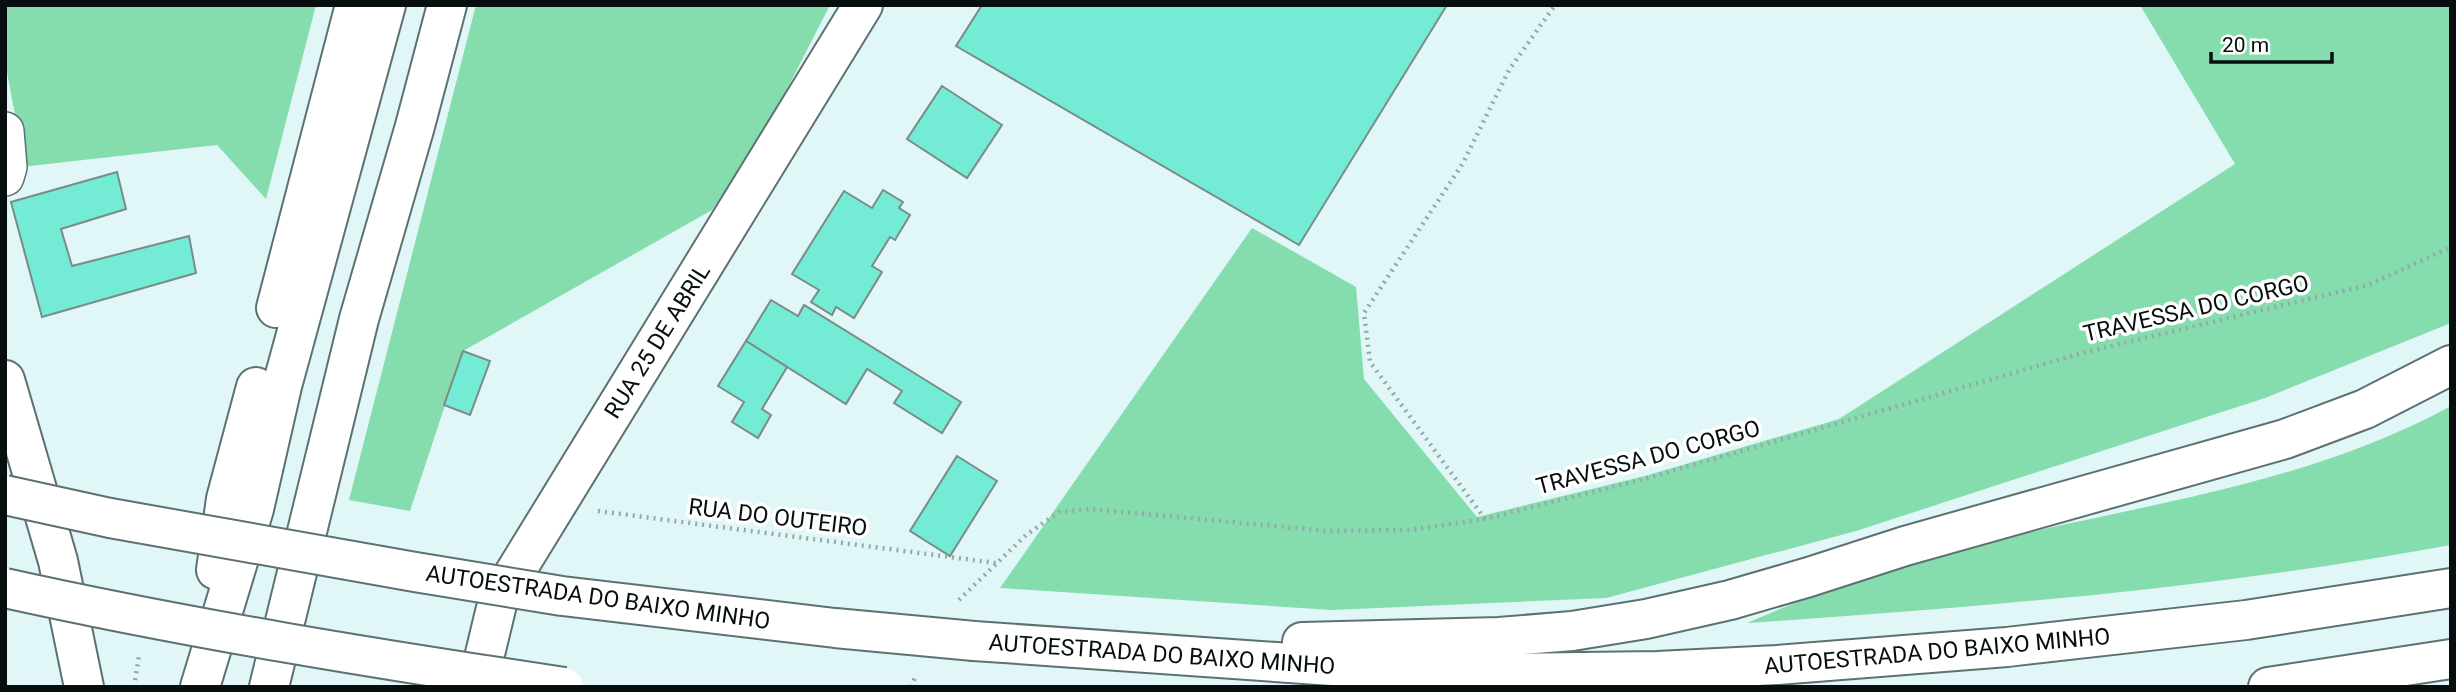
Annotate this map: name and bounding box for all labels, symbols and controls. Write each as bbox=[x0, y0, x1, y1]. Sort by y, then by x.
scale bar bbox=[2211, 21, 2332, 65]
text: 20 m bbox=[2222, 33, 2269, 57]
street label: RUA 25 DE ABRIL bbox=[599, 259, 716, 424]
street label: TRAVESSA DO CORGO bbox=[2081, 269, 2312, 348]
street label: TRAVESSA DO CORGO bbox=[1533, 415, 1763, 500]
street label: RUA DO OUTEIRO bbox=[687, 493, 869, 542]
street label: AUTOESTRADA DO BAIXO MINHO bbox=[424, 560, 772, 635]
street label: AUTOESTRADA DO BAIXO MINHO bbox=[1763, 623, 2111, 680]
street label: AUTOESTRADA DO BAIXO MINHO bbox=[988, 629, 1336, 680]

